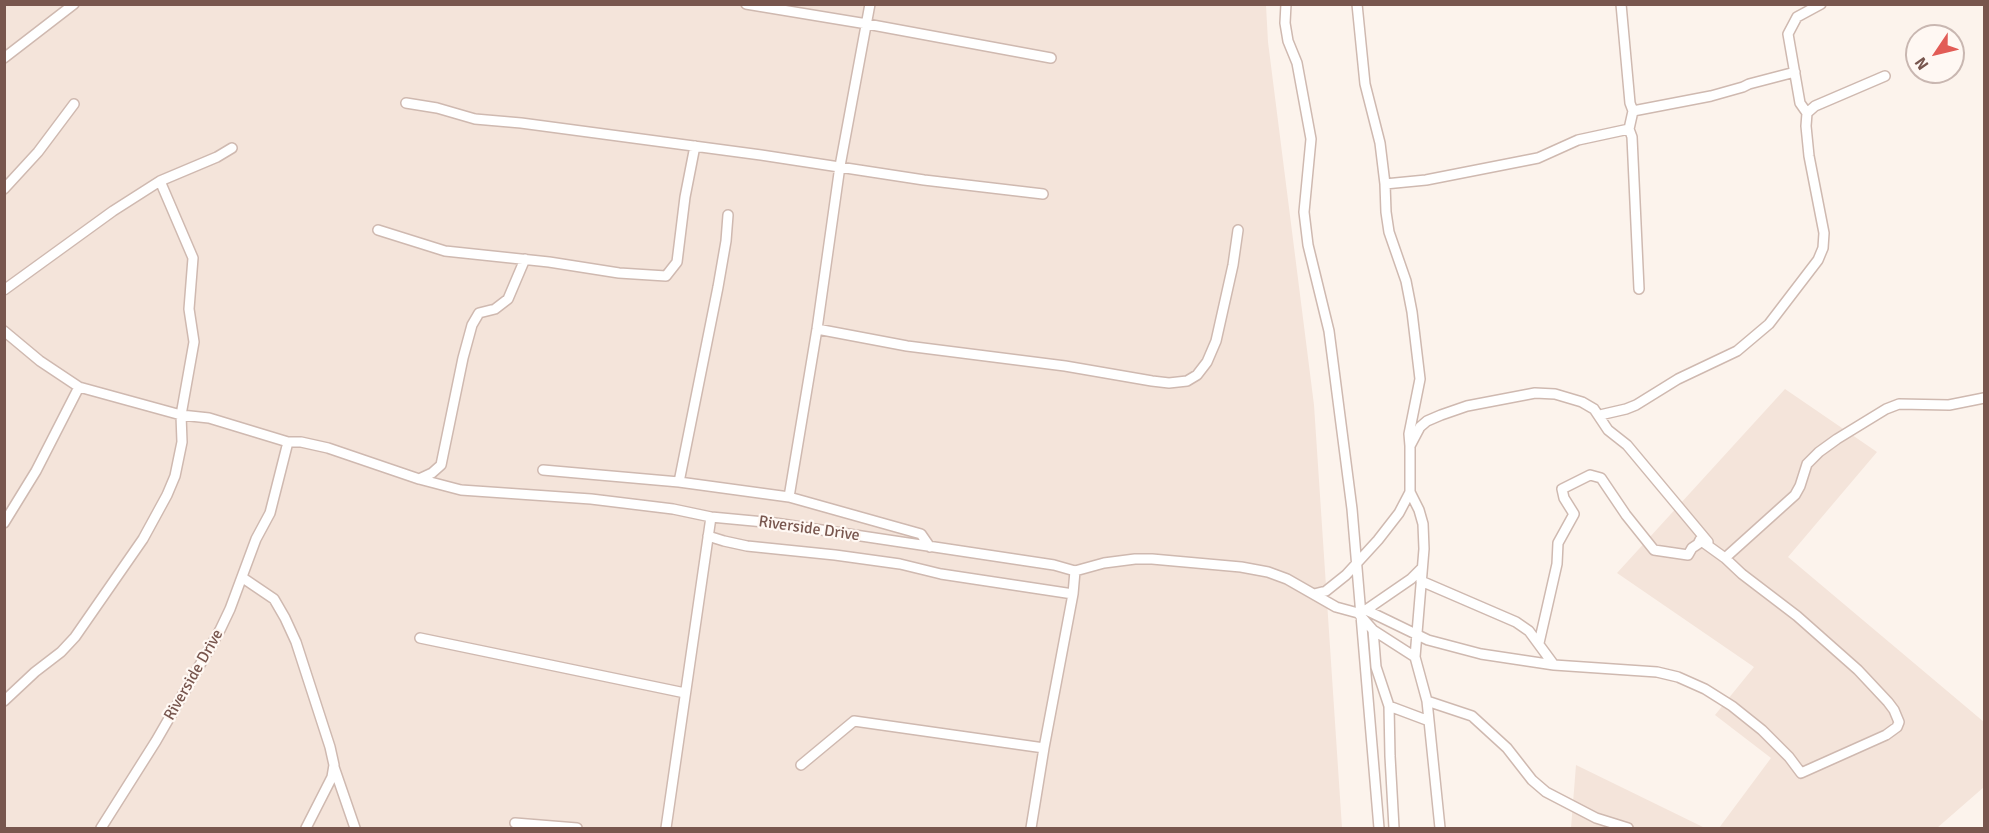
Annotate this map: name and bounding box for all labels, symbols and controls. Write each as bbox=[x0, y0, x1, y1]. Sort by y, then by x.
north arrow bbox=[1905, 24, 1965, 84]
text: N bbox=[1911, 53, 1933, 73]
street label: Riverside Drive bbox=[757, 512, 861, 546]
street label: Riverside Drive bbox=[160, 626, 228, 724]

